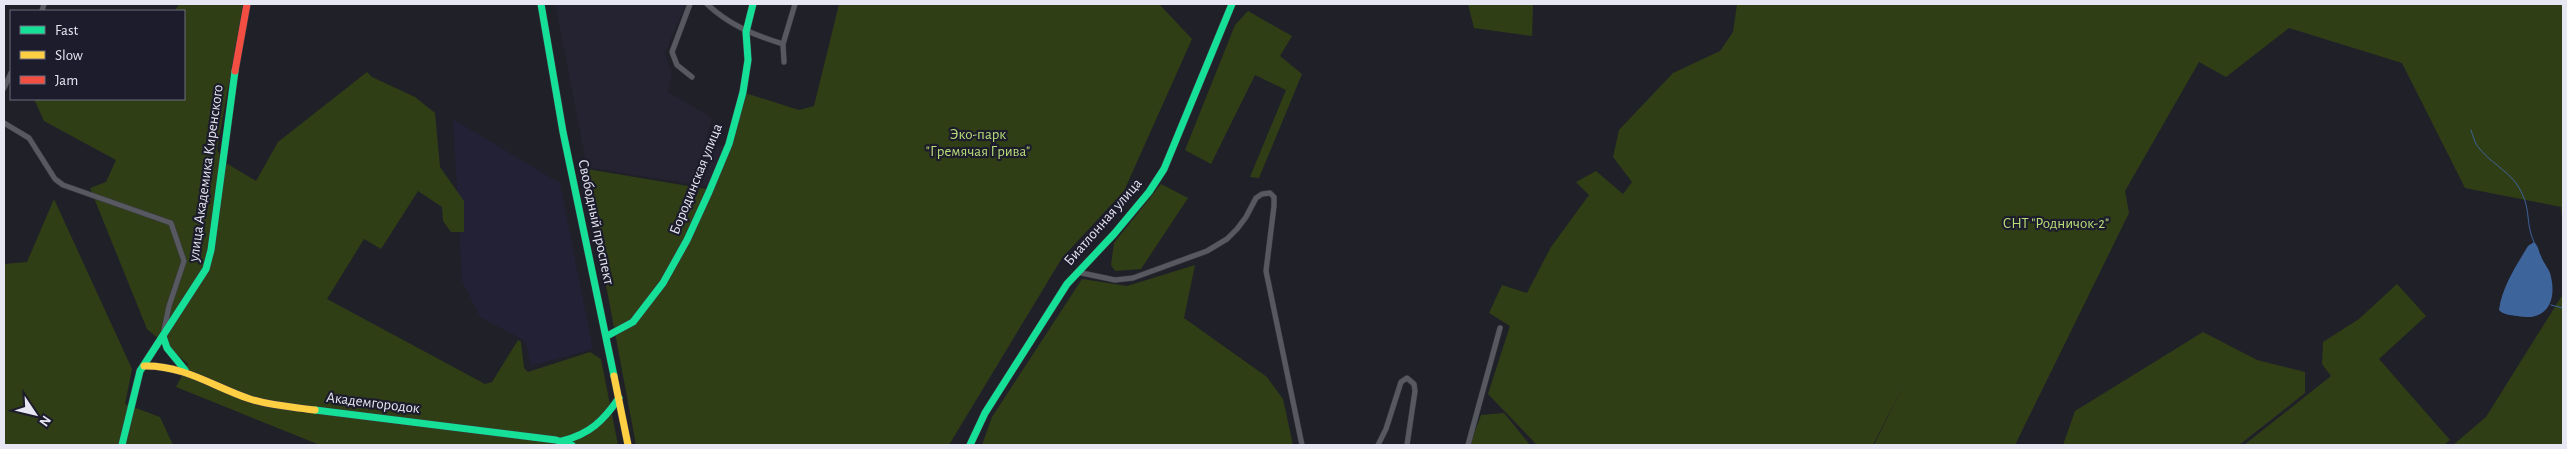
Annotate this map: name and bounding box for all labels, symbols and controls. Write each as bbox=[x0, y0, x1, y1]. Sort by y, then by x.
legend bbox=[10, 10, 185, 100]
text: Fast bbox=[55, 23, 79, 38]
text: Slow bbox=[55, 48, 83, 63]
text: Jam bbox=[55, 73, 78, 88]
street label: улица Академика Киренского bbox=[186, 84, 226, 263]
street label: Бородинская улица bbox=[667, 121, 725, 237]
park label: Эко-парк "Гремячая Грива" bbox=[926, 127, 1030, 159]
street label: Свободный проспект bbox=[575, 158, 617, 286]
street label: Биатлонная улица bbox=[1061, 175, 1145, 268]
park label: СНТ "Родничок-2" bbox=[2003, 216, 2109, 231]
north arrow bbox=[10, 389, 60, 439]
street label: Академгородок bbox=[325, 390, 421, 416]
text: N bbox=[36, 413, 53, 429]

